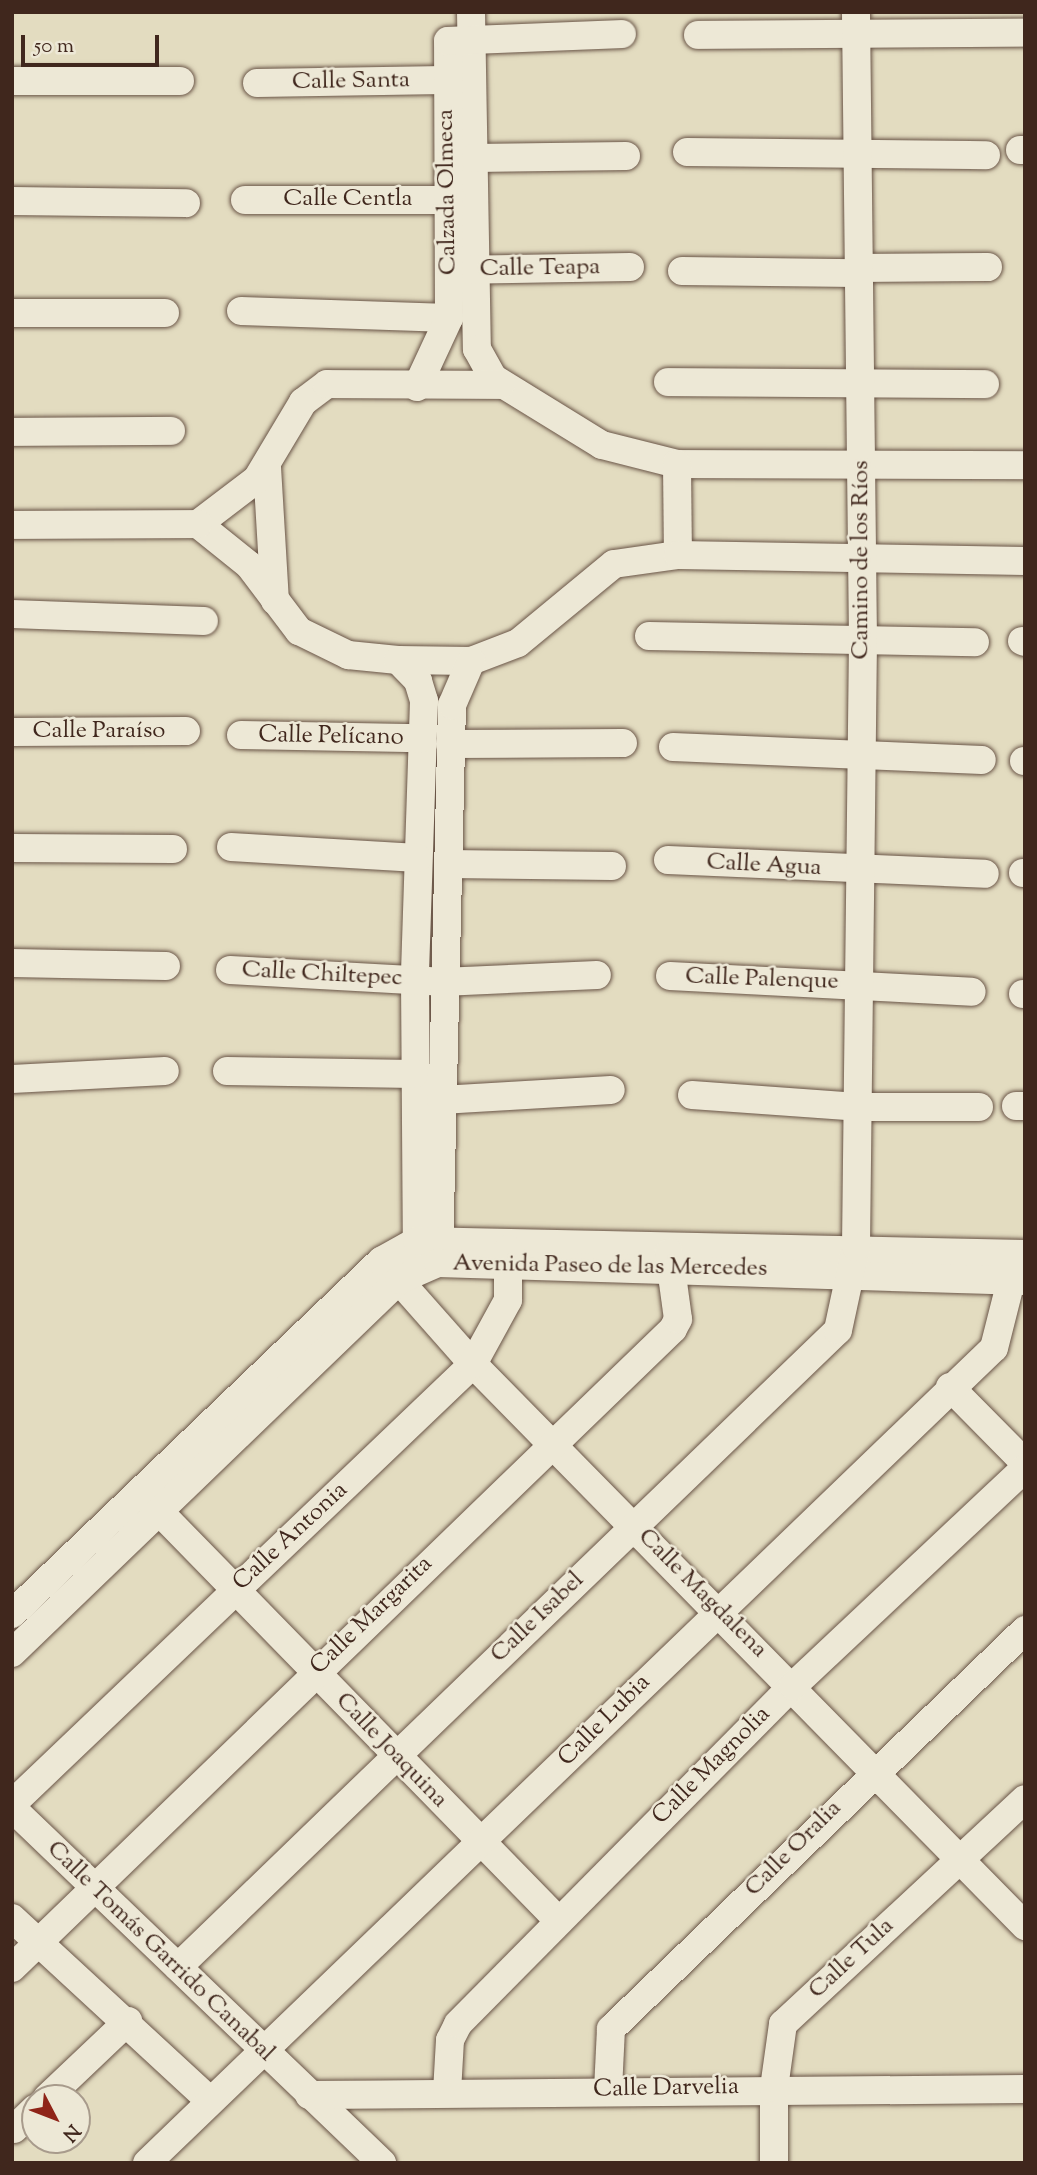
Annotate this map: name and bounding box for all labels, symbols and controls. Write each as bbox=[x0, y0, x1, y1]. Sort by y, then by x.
scale bar bbox=[24, 21, 163, 65]
text: 50 m bbox=[34, 32, 74, 62]
street label: Calle Santa bbox=[292, 67, 410, 97]
street label: Calzada Olmeca bbox=[432, 109, 464, 275]
street label: Calle Centla bbox=[283, 186, 413, 214]
street label: Calle Teapa bbox=[479, 254, 601, 284]
street label: Camino de los Ríos bbox=[848, 460, 876, 660]
street label: Calle Paraíso bbox=[33, 718, 165, 746]
street label: Calle Pelícano bbox=[258, 721, 404, 753]
street label: Calle Agua bbox=[706, 849, 822, 883]
street label: Calle Chiltepec bbox=[241, 956, 403, 994]
street label: Calle Palenque bbox=[685, 963, 839, 997]
street label: Avenida Paseo de las Mercedes bbox=[452, 1250, 768, 1284]
street label: Calle Antonia bbox=[228, 1477, 354, 1597]
street label: Calle Magdalena bbox=[631, 1523, 773, 1665]
street label: Calle Margarita bbox=[305, 1551, 439, 1681]
street label: Calle Isabel bbox=[485, 1566, 591, 1670]
street label: Calle Lubia bbox=[553, 1669, 657, 1773]
street label: Calle Joaquina bbox=[329, 1687, 453, 1815]
street label: Calle Magnolia bbox=[647, 1701, 777, 1831]
street label: Calle Oralia bbox=[740, 1795, 848, 1903]
street label: Calle Tomás Garrido Canabal bbox=[40, 1836, 280, 2068]
street label: Calle Tula bbox=[803, 1912, 901, 2006]
street label: Calle Darvelia bbox=[593, 2073, 739, 2105]
north arrow bbox=[21, 2084, 91, 2154]
text: N bbox=[55, 2117, 86, 2147]

